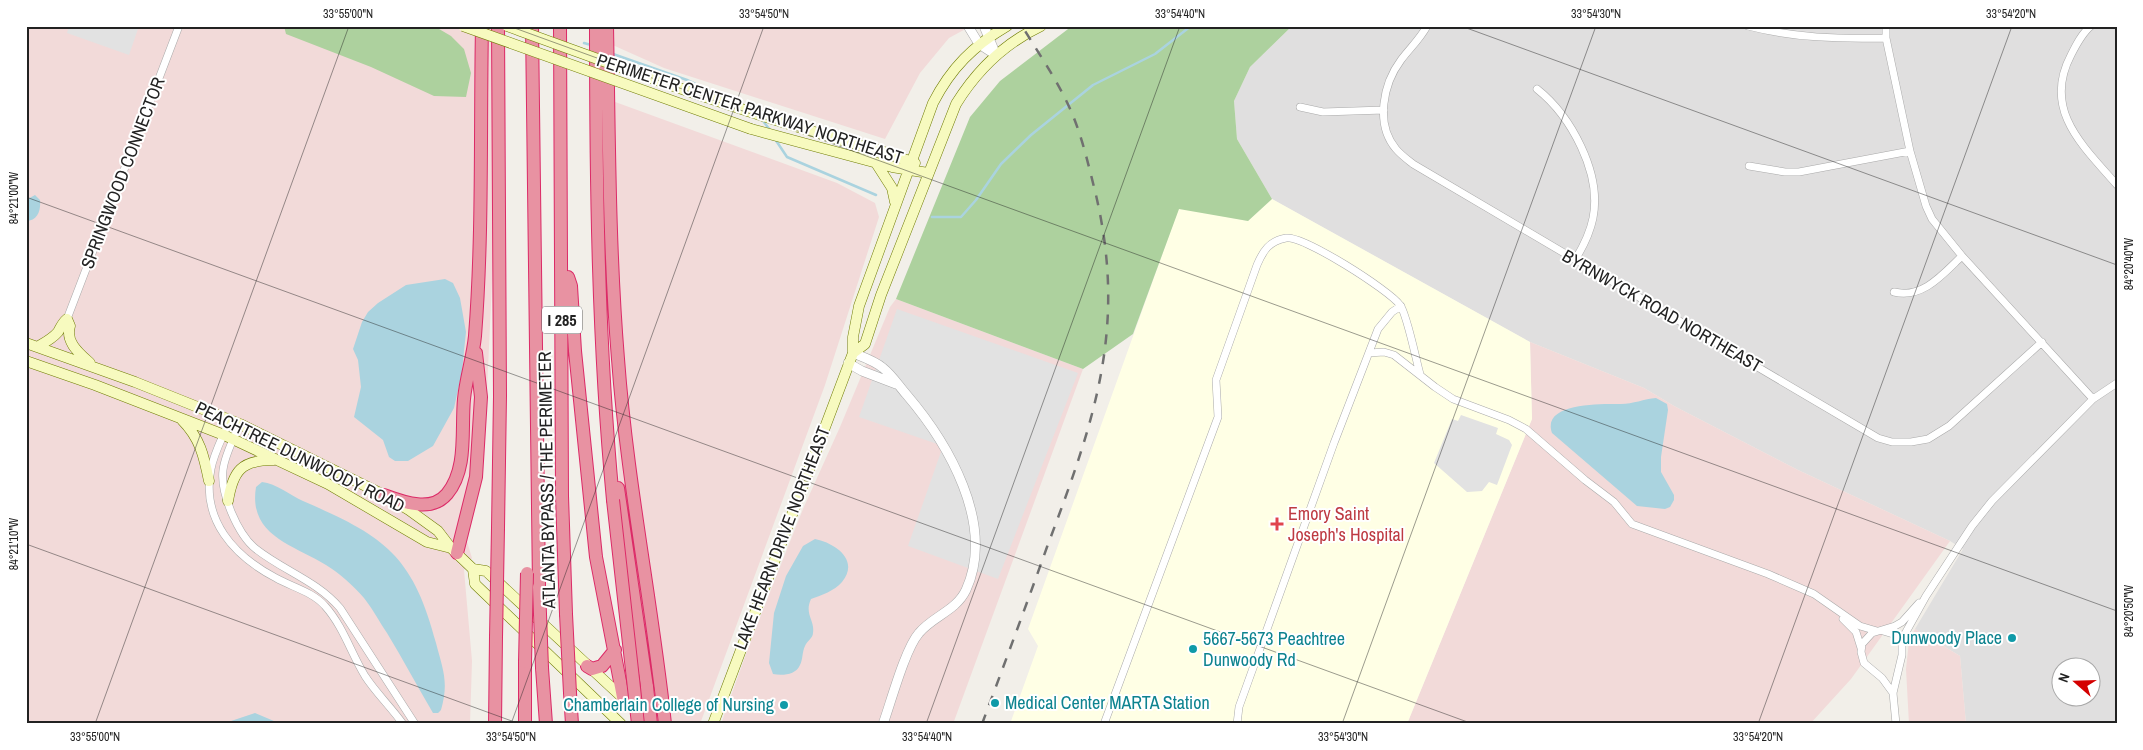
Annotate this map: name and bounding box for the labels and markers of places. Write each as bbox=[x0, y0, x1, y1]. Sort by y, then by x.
place label: Emory Saint Joseph's Hospital bbox=[1288, 501, 1404, 547]
marker: Emory Saint Joseph's Hospital bbox=[1270, 517, 1284, 531]
place label: Dunwoody Place bbox=[1891, 625, 2002, 650]
place label: 5667-5673 Peachtree Dunwoody Rd bbox=[1203, 626, 1345, 672]
marker: Dunwoody Place bbox=[2006, 632, 2018, 644]
marker: 5667-5673 Peachtree Dunwoody Rd bbox=[1187, 643, 1199, 655]
place label: Medical Center MARTA Station bbox=[1005, 690, 1210, 715]
place label: Chamberlain College of Nursing bbox=[563, 692, 775, 717]
marker: Medical Center MARTA Station bbox=[989, 697, 1001, 709]
marker: Chamberlain College of Nursing bbox=[778, 699, 790, 711]

